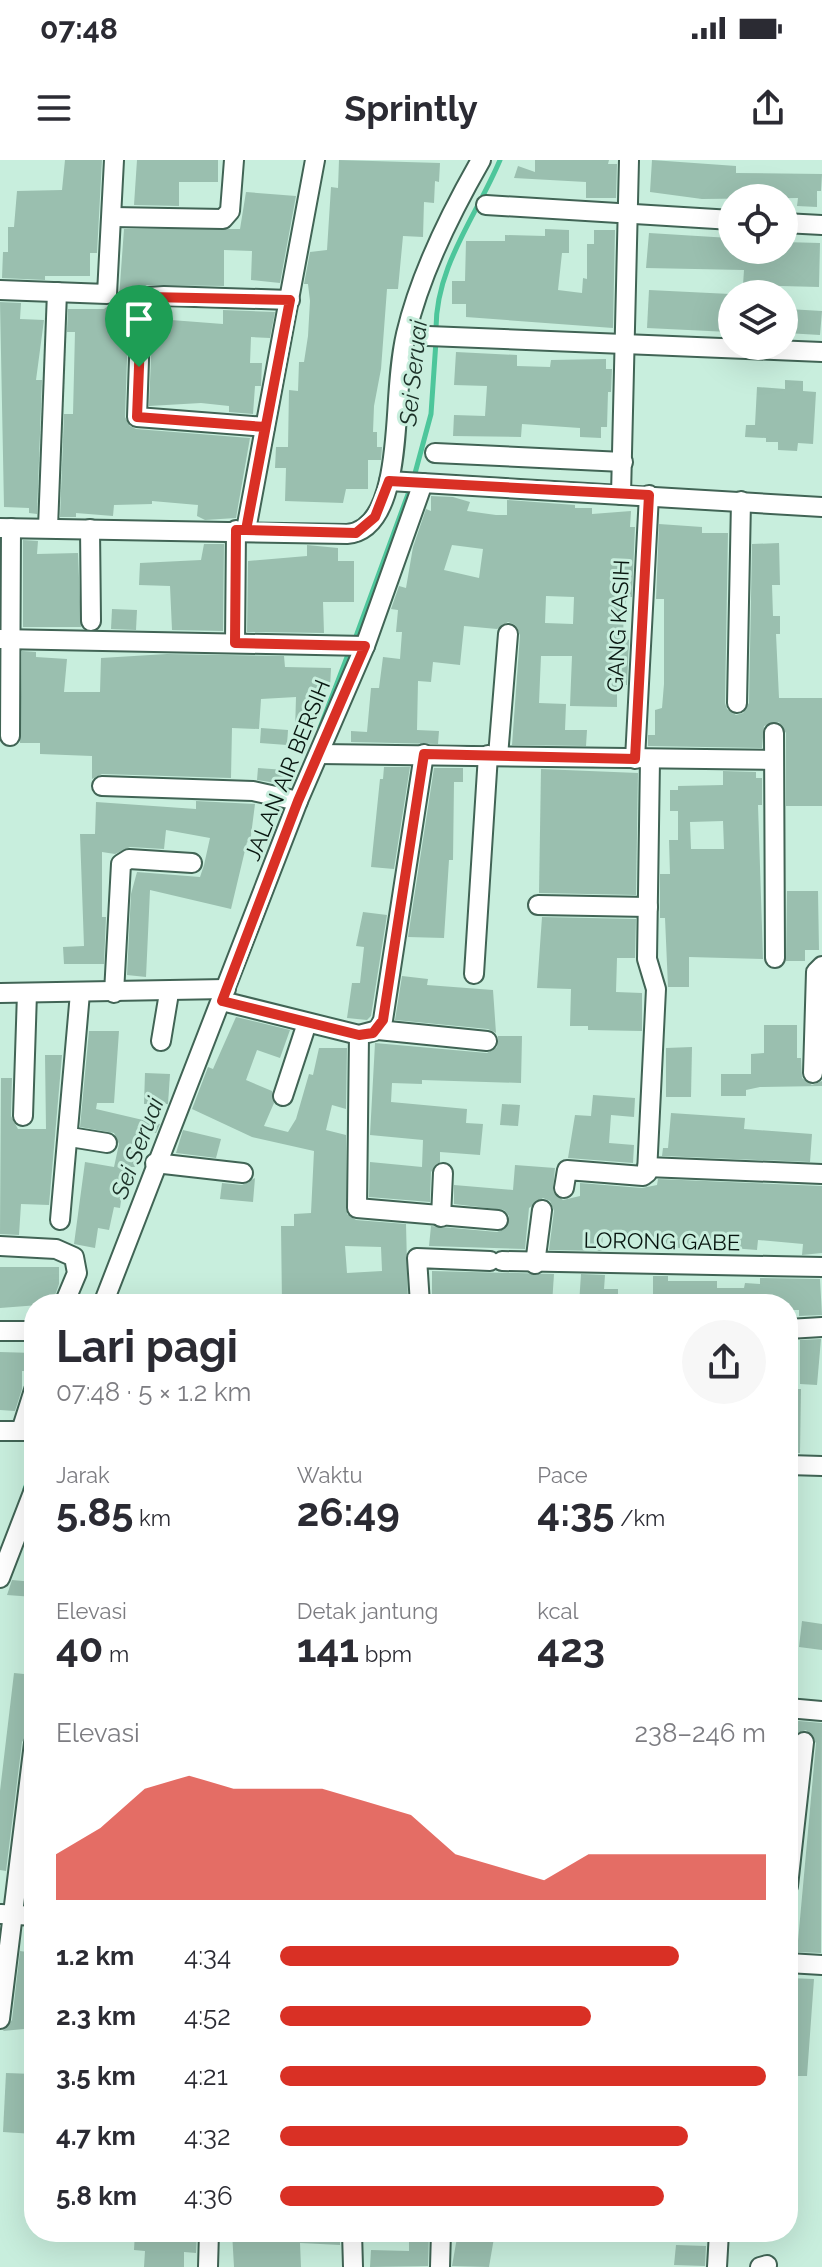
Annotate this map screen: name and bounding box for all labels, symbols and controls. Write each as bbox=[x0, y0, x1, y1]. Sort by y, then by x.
text: 07:48 bbox=[40, 11, 118, 46]
icon: menu bbox=[32, 86, 76, 130]
icon: share bbox=[746, 86, 790, 130]
text: Sprintly bbox=[344, 87, 478, 129]
map controls bbox=[718, 184, 798, 360]
button: locate bbox=[718, 184, 798, 264]
button: layers bbox=[718, 280, 798, 360]
pin bbox=[105, 285, 173, 367]
icon: arrive bbox=[117, 297, 161, 341]
water label: Sei Seruai bbox=[393, 318, 433, 428]
street label: GANG KASIH bbox=[602, 559, 634, 693]
street label: JALAN AIR BERSIH bbox=[239, 676, 335, 864]
water label: Sei Seruai bbox=[104, 1092, 170, 1204]
street label: LORONG GABE bbox=[583, 1227, 741, 1255]
button: share bbox=[682, 1320, 766, 1404]
text: Lari pagi bbox=[56, 1321, 238, 1372]
text: 07:48 · 5 × 1.2 km bbox=[56, 1377, 252, 1407]
text: Jarak bbox=[56, 1462, 110, 1488]
text: Waktu bbox=[297, 1462, 363, 1488]
text: Pace bbox=[537, 1462, 588, 1488]
text: 5.85 bbox=[56, 1488, 133, 1535]
text: 26:49 bbox=[297, 1488, 400, 1535]
text: 4:35 bbox=[537, 1488, 615, 1535]
text: km bbox=[133, 1505, 171, 1531]
text: /km bbox=[615, 1505, 665, 1531]
text: Elevasi bbox=[56, 1598, 127, 1624]
text: Detak jantung bbox=[297, 1598, 438, 1624]
text: kcal bbox=[537, 1598, 578, 1624]
text: 40 bbox=[56, 1624, 103, 1671]
text: 141 bbox=[297, 1624, 359, 1671]
text: 423 bbox=[537, 1624, 605, 1671]
text: m bbox=[103, 1641, 129, 1667]
text: bpm bbox=[359, 1641, 412, 1667]
text: Elevasi bbox=[56, 1718, 140, 1748]
text: 238–246 m bbox=[634, 1718, 766, 1748]
text: 1.2 km bbox=[56, 1941, 134, 1971]
text: 4:34 bbox=[184, 1941, 231, 1971]
text: 2.3 km bbox=[56, 2001, 136, 2031]
text: 4:52 bbox=[184, 2001, 231, 2031]
text: 3.5 km bbox=[56, 2061, 136, 2091]
text: 4:21 bbox=[184, 2061, 228, 2091]
text: 4.7 km bbox=[56, 2121, 136, 2151]
text: 4:32 bbox=[184, 2121, 231, 2151]
text: 5.8 km bbox=[56, 2181, 137, 2211]
text: 4:36 bbox=[184, 2181, 233, 2211]

